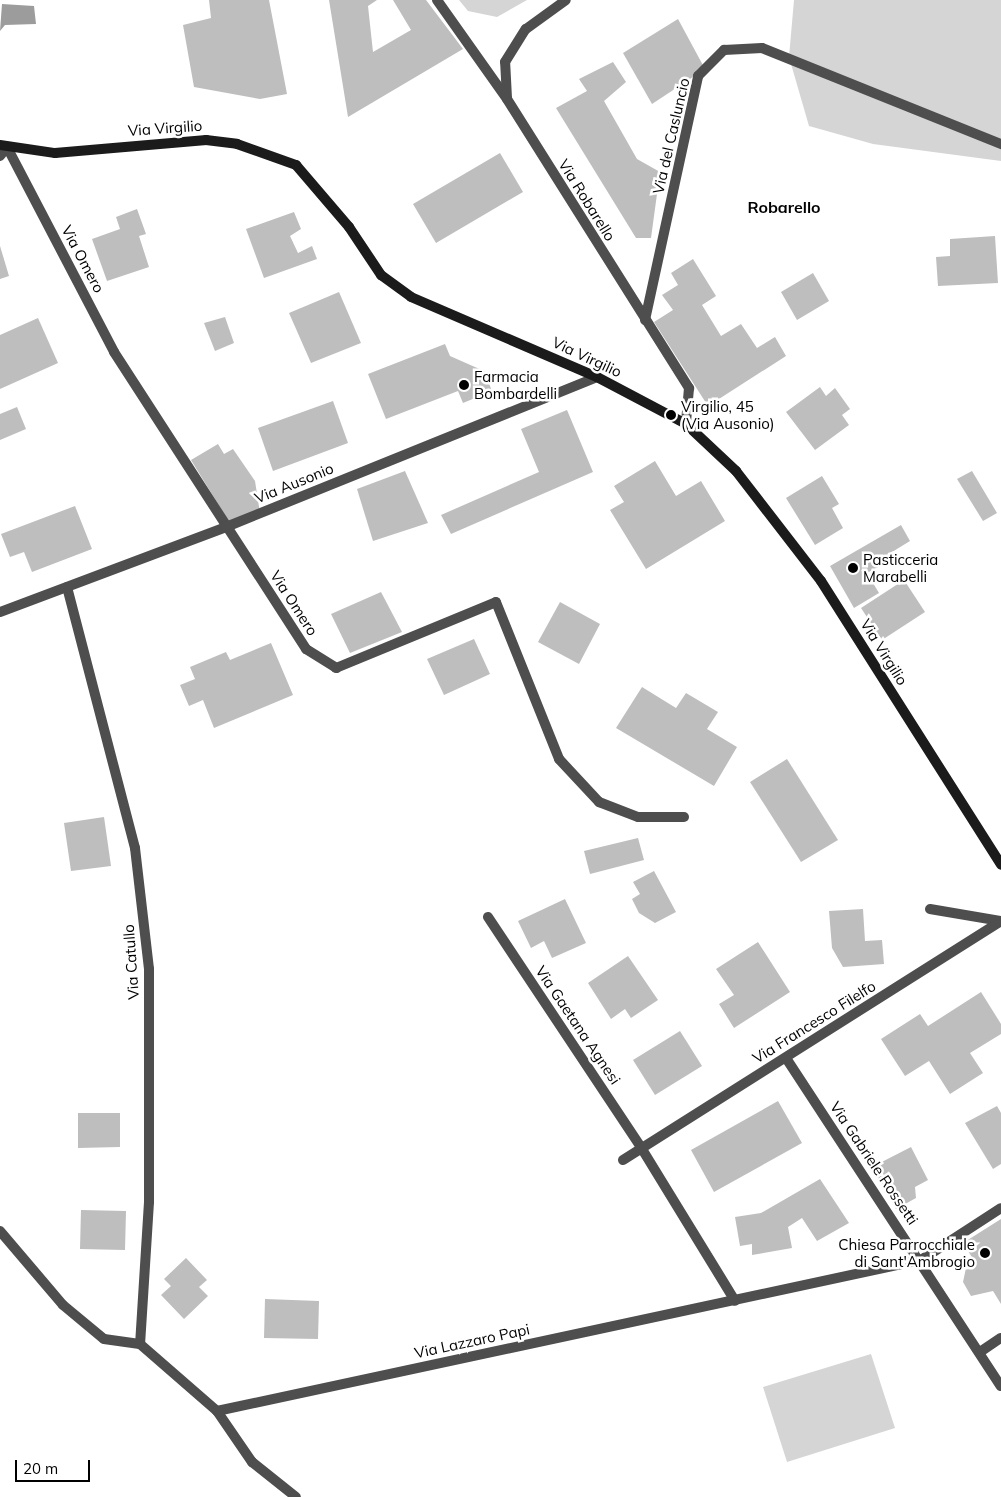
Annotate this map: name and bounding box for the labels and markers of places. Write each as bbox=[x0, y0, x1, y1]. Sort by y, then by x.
place label: Farmacia Bombardelli bbox=[474, 367, 557, 402]
marker: Farmacia Bombardelli bbox=[458, 379, 470, 391]
place label: Virgilio, 45 (Via Ausonio) bbox=[681, 397, 774, 432]
marker: Virgilio, 45 (Via Ausonio) bbox=[665, 409, 677, 421]
place label: Pasticceria Marabelli bbox=[863, 550, 938, 585]
marker: Pasticceria Marabelli bbox=[847, 562, 859, 574]
place label: Chiesa Parrocchiale di Sant'Ambrogio bbox=[838, 1235, 975, 1270]
marker: Chiesa Parrocchiale di Sant'Ambrogio bbox=[979, 1247, 991, 1259]

